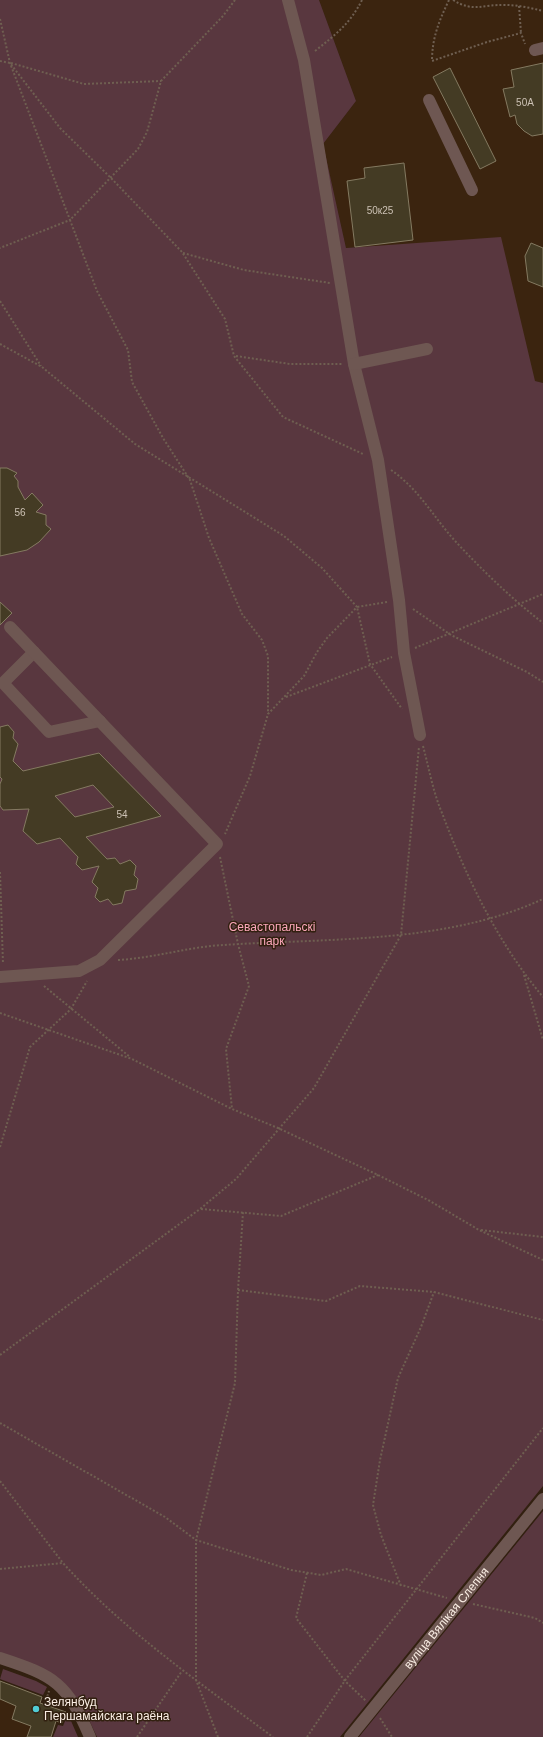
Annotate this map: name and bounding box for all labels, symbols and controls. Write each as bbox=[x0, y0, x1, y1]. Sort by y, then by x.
house number: 50А bbox=[516, 97, 534, 108]
house number: 50к25 bbox=[367, 205, 394, 216]
house number: 56 bbox=[14, 507, 26, 518]
house number: 54 bbox=[116, 809, 128, 820]
park label: Севастопальскі парк bbox=[229, 920, 315, 948]
street label: вуліца Вялікая Слепня bbox=[401, 1565, 492, 1672]
place label: Зелянбуд Першамайскага раёна bbox=[44, 1695, 170, 1723]
marker: Зелянбуд Першамайскага раёна bbox=[31, 1704, 41, 1714]

